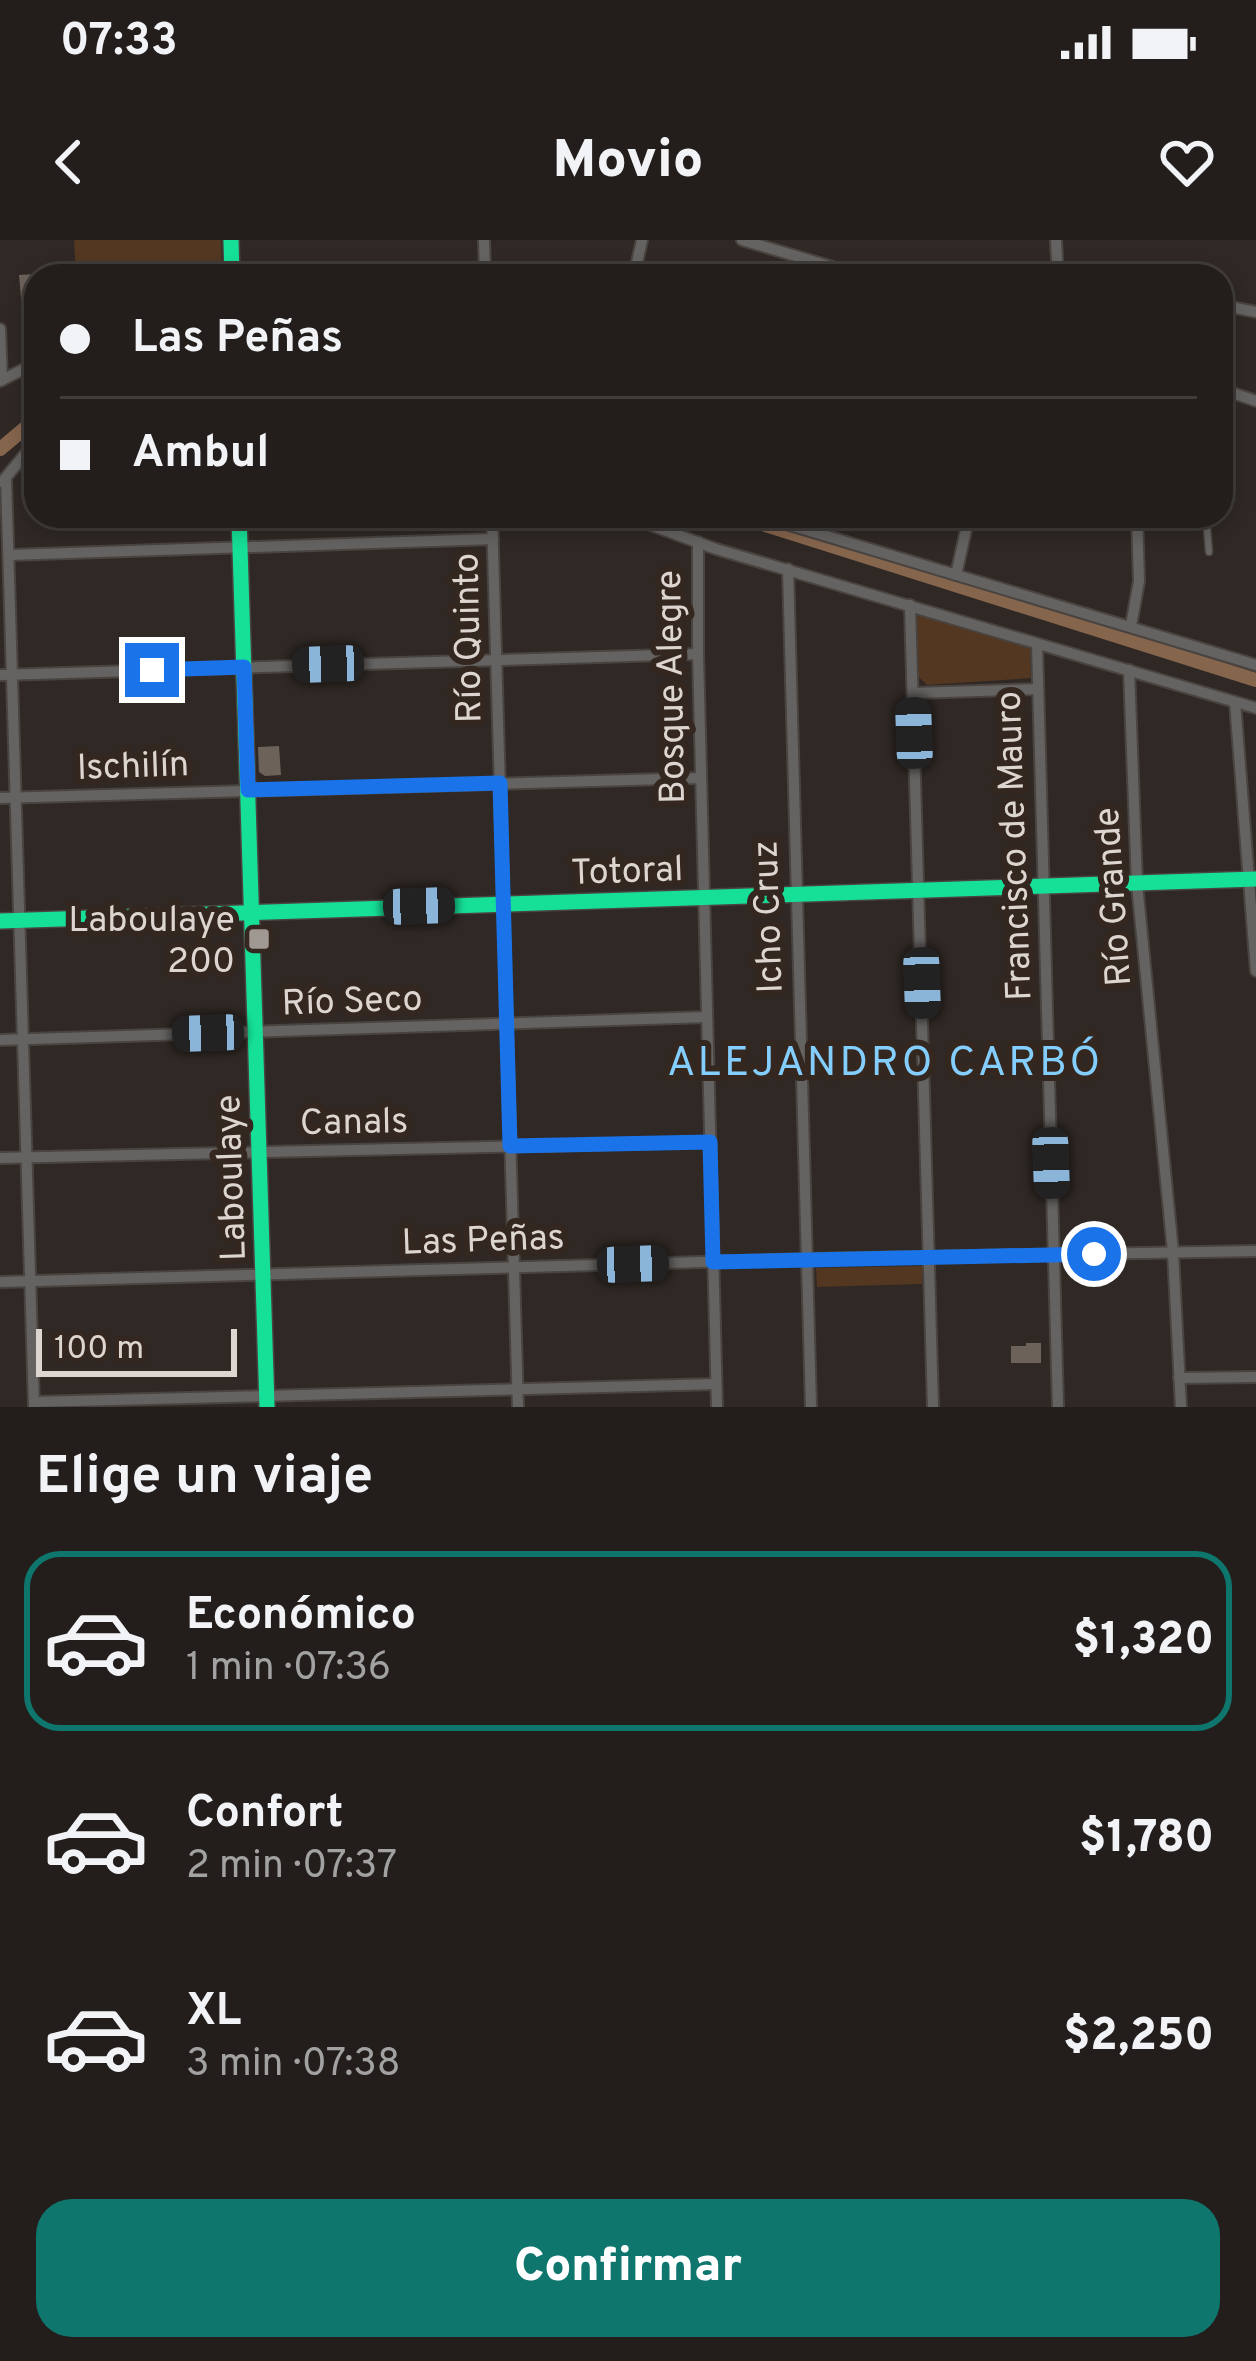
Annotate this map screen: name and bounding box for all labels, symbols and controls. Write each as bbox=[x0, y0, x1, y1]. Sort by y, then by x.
text: 07:33 bbox=[60, 14, 178, 71]
text: Movio bbox=[552, 128, 704, 197]
icon: back bbox=[36, 129, 102, 195]
icon: heart bbox=[1154, 129, 1220, 195]
text: Las Peñas bbox=[132, 311, 343, 368]
text: Ambul bbox=[132, 426, 269, 483]
street label: Río Quinto bbox=[446, 552, 494, 724]
street label: Bosque Alegre bbox=[648, 570, 698, 804]
route end bbox=[125, 643, 179, 697]
car bbox=[291, 645, 365, 683]
street label: Francisco de Mauro bbox=[988, 690, 1044, 1002]
car bbox=[895, 696, 933, 770]
street label: Ischilín bbox=[76, 743, 190, 793]
street label: Río Grande bbox=[1086, 806, 1144, 988]
street label: Icho Cruz bbox=[744, 840, 796, 994]
street label: Totoral bbox=[570, 848, 684, 898]
car bbox=[382, 887, 456, 925]
place label: Laboulaye 200 bbox=[68, 899, 235, 986]
marker: Laboulaye 200 bbox=[246, 926, 272, 952]
car bbox=[903, 946, 941, 1020]
street label: Río Seco bbox=[281, 978, 423, 1028]
car bbox=[171, 1014, 245, 1052]
district label: ALEJANDRO CARBÓ bbox=[667, 1036, 1103, 1091]
street label: Laboulaye bbox=[207, 1094, 259, 1262]
street label: Canals bbox=[299, 1100, 409, 1148]
car bbox=[1032, 1126, 1070, 1200]
street label: Las Peñas bbox=[401, 1216, 565, 1268]
route start bbox=[1067, 1227, 1121, 1281]
car bbox=[596, 1245, 670, 1283]
scale bar bbox=[36, 1323, 237, 1376]
text: 100 m bbox=[54, 1329, 144, 1371]
text: Elige un viaje bbox=[36, 1444, 373, 1513]
icon: car bbox=[42, 1587, 150, 1695]
text: Económico bbox=[186, 1588, 416, 1645]
text: $1,320 bbox=[1073, 1613, 1214, 1670]
text: 1 min · 07:36 bbox=[186, 1645, 391, 1694]
icon: car bbox=[42, 1785, 150, 1893]
text: Confort bbox=[186, 1786, 343, 1843]
text: $1,780 bbox=[1079, 1811, 1214, 1868]
text: 2 min · 07:37 bbox=[186, 1843, 397, 1892]
icon: car bbox=[42, 1983, 150, 2091]
text: XL bbox=[186, 1984, 241, 2041]
text: $2,250 bbox=[1063, 2009, 1214, 2066]
text: 3 min · 07:38 bbox=[186, 2041, 401, 2090]
button: Confirmar bbox=[36, 2199, 1220, 2337]

